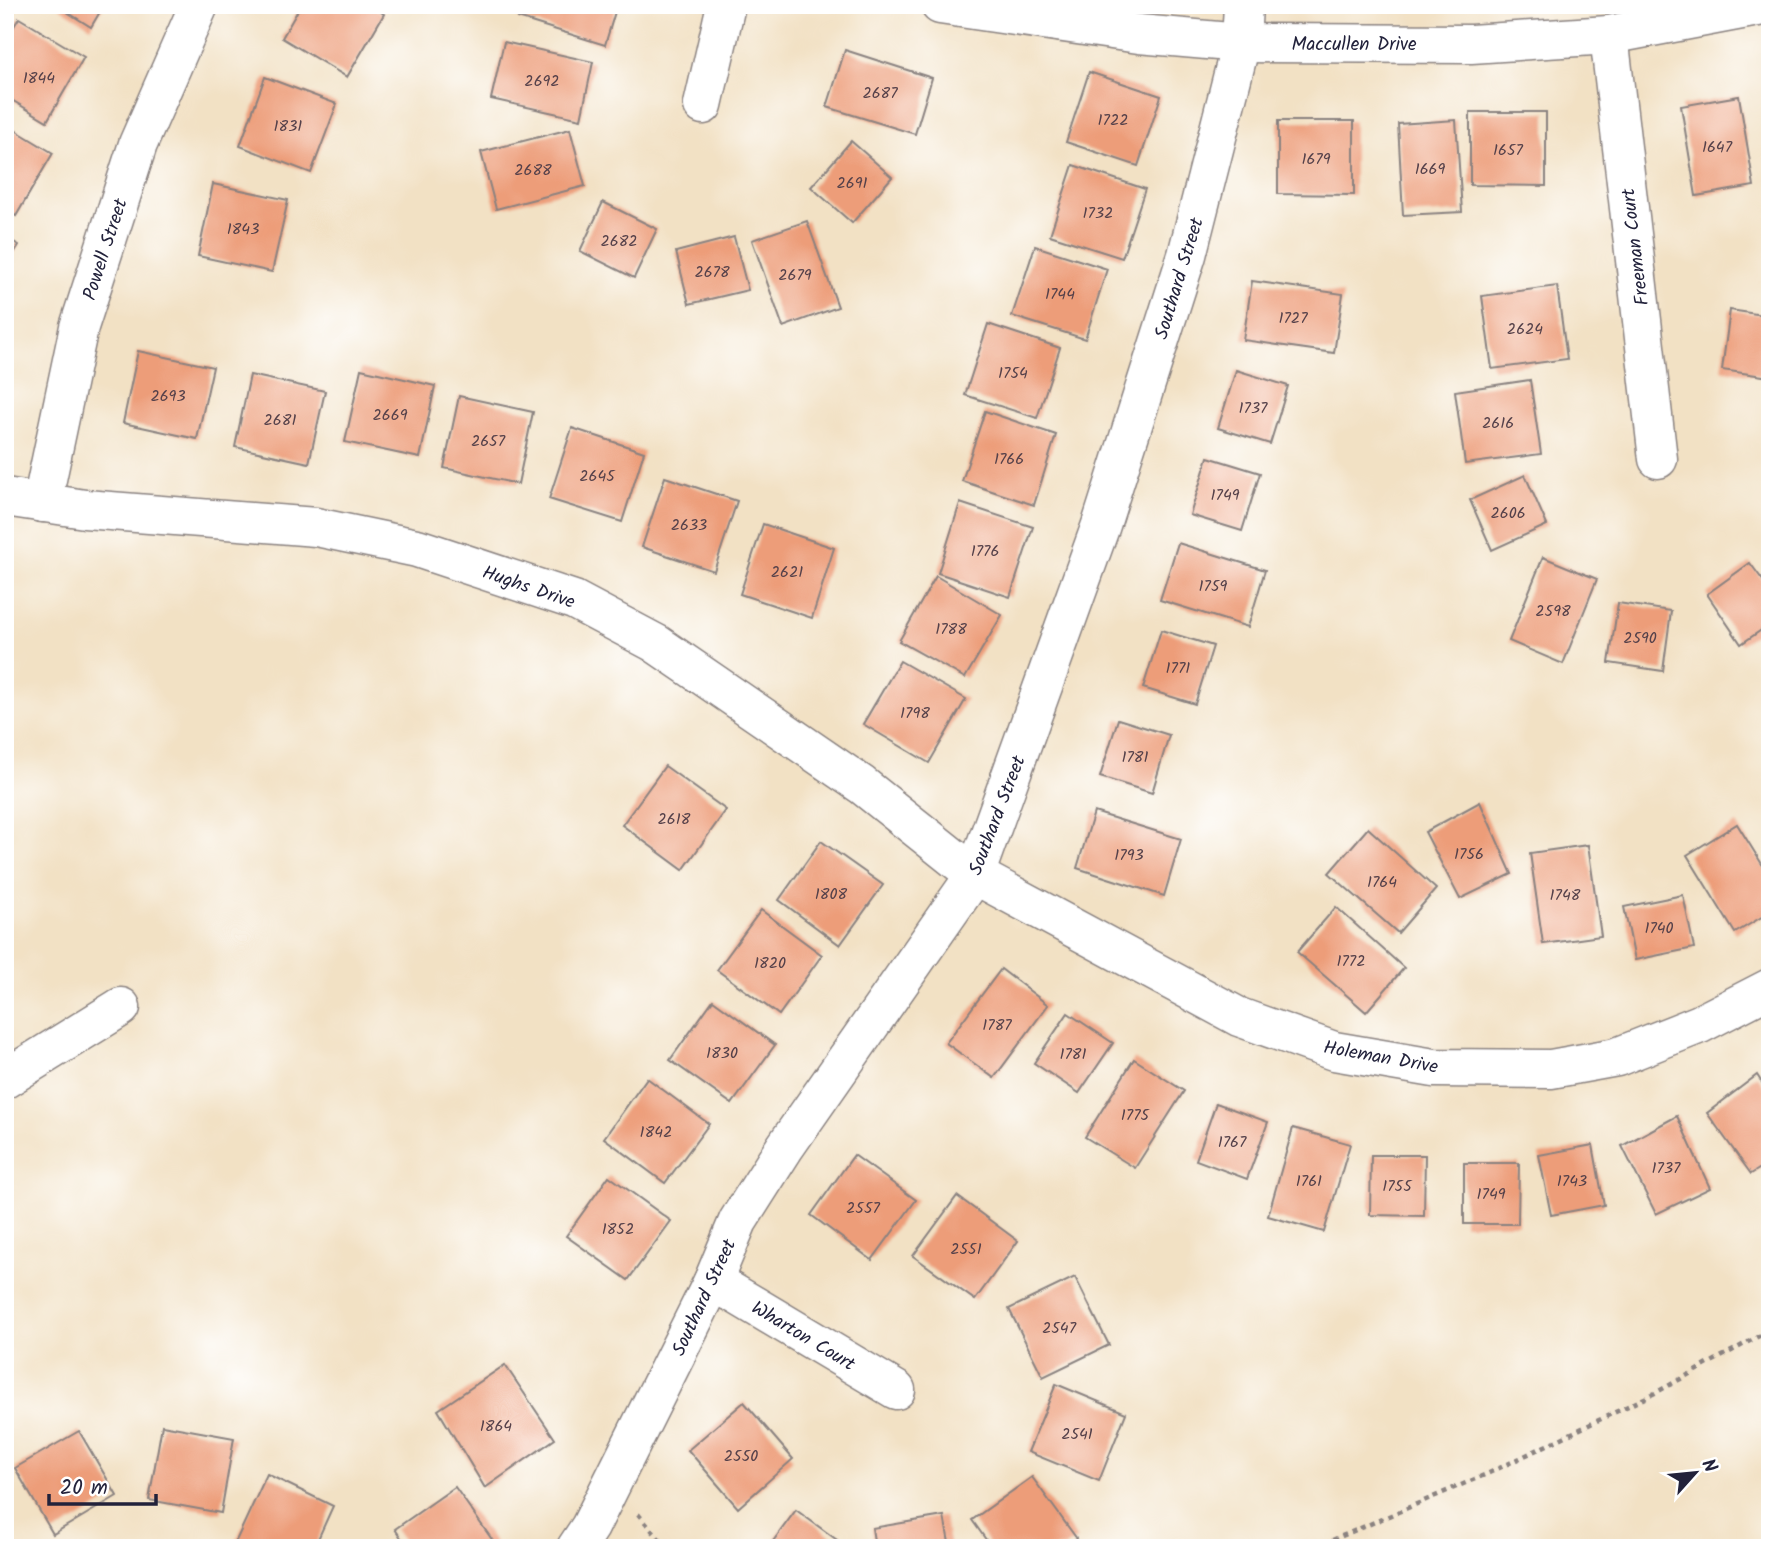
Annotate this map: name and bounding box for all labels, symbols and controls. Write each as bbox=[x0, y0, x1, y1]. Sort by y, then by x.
street label: Maccullen Drive bbox=[1291, 30, 1417, 60]
house number: 1844 bbox=[23, 66, 55, 91]
house number: 2692 bbox=[524, 69, 560, 94]
house number: 2687 bbox=[862, 81, 898, 106]
house number: 1722 bbox=[1098, 108, 1129, 133]
house number: 1831 bbox=[274, 114, 302, 139]
house number: 1647 bbox=[1702, 135, 1733, 160]
house number: 1657 bbox=[1493, 138, 1524, 163]
house number: 1679 bbox=[1301, 147, 1331, 172]
house number: 1669 bbox=[1415, 157, 1446, 182]
house number: 2688 bbox=[514, 158, 552, 183]
house number: 2691 bbox=[836, 171, 868, 196]
street label: Freeman Court bbox=[1614, 186, 1658, 307]
street label: Powell Street bbox=[75, 194, 137, 304]
house number: 1732 bbox=[1083, 201, 1113, 226]
street label: Southard Street bbox=[1147, 213, 1213, 343]
house number: 1843 bbox=[227, 217, 259, 242]
house number: 2682 bbox=[600, 229, 638, 254]
house number: 2678 bbox=[694, 260, 730, 285]
house number: 2679 bbox=[778, 263, 812, 288]
house number: 1744 bbox=[1045, 282, 1075, 307]
house number: 1727 bbox=[1278, 306, 1308, 331]
house number: 2624 bbox=[1507, 317, 1543, 342]
house number: 1754 bbox=[998, 361, 1028, 386]
house number: 2693 bbox=[150, 384, 186, 409]
house number: 1737 bbox=[1239, 396, 1268, 421]
house number: 2669 bbox=[373, 403, 408, 428]
house number: 2681 bbox=[264, 408, 296, 433]
house number: 2616 bbox=[1482, 411, 1514, 436]
house number: 2657 bbox=[471, 429, 506, 454]
house number: 1766 bbox=[994, 447, 1024, 472]
house number: 2645 bbox=[579, 464, 616, 489]
house number: 1749 bbox=[1210, 483, 1240, 508]
house number: 2606 bbox=[1490, 501, 1526, 526]
house number: 2633 bbox=[671, 513, 707, 538]
house number: 1776 bbox=[971, 539, 999, 564]
street label: Hughs Drive bbox=[478, 558, 579, 618]
house number: 2621 bbox=[771, 560, 803, 585]
house number: 1759 bbox=[1199, 574, 1228, 599]
house number: 2598 bbox=[1535, 599, 1571, 624]
house number: 1788 bbox=[935, 617, 967, 642]
house number: 2590 bbox=[1623, 626, 1657, 651]
house number: 1771 bbox=[1166, 656, 1190, 681]
house number: 1798 bbox=[900, 701, 930, 726]
house number: 1781 bbox=[1121, 745, 1149, 770]
street label: Southard Street bbox=[961, 751, 1035, 880]
house number: 2618 bbox=[658, 807, 691, 832]
house number: 1756 bbox=[1454, 842, 1484, 867]
house number: 1793 bbox=[1114, 843, 1144, 868]
house number: 1764 bbox=[1367, 870, 1397, 895]
house number: 1808 bbox=[815, 882, 848, 907]
house number: 1748 bbox=[1550, 883, 1581, 908]
house number: 1740 bbox=[1644, 916, 1674, 941]
house number: 1772 bbox=[1336, 949, 1366, 974]
house number: 1820 bbox=[754, 951, 786, 976]
house number: 1787 bbox=[982, 1013, 1012, 1038]
street label: Holeman Drive bbox=[1321, 1033, 1441, 1083]
house number: 1830 bbox=[706, 1041, 738, 1066]
house number: 1781 bbox=[1059, 1042, 1087, 1067]
house number: 1775 bbox=[1121, 1103, 1151, 1128]
house number: 1842 bbox=[640, 1120, 672, 1145]
house number: 1767 bbox=[1218, 1130, 1247, 1155]
house number: 1737 bbox=[1652, 1156, 1681, 1181]
house number: 1761 bbox=[1296, 1169, 1322, 1194]
house number: 1743 bbox=[1557, 1169, 1587, 1194]
house number: 1755 bbox=[1382, 1174, 1413, 1199]
house number: 1749 bbox=[1476, 1182, 1506, 1207]
house number: 2557 bbox=[846, 1196, 881, 1221]
house number: 1852 bbox=[602, 1217, 634, 1242]
street label: Southard Street bbox=[665, 1234, 745, 1361]
house number: 2551 bbox=[950, 1237, 982, 1262]
street label: Wharton Court bbox=[745, 1294, 861, 1380]
house number: 2547 bbox=[1042, 1316, 1077, 1341]
house number: 1864 bbox=[480, 1414, 512, 1439]
house number: 2541 bbox=[1061, 1422, 1093, 1447]
north arrow bbox=[1660, 1438, 1730, 1508]
house number: 2550 bbox=[724, 1444, 758, 1469]
text: N bbox=[1692, 1454, 1724, 1478]
scale bar bbox=[49, 1462, 156, 1506]
text: 20 m bbox=[60, 1472, 108, 1505]

